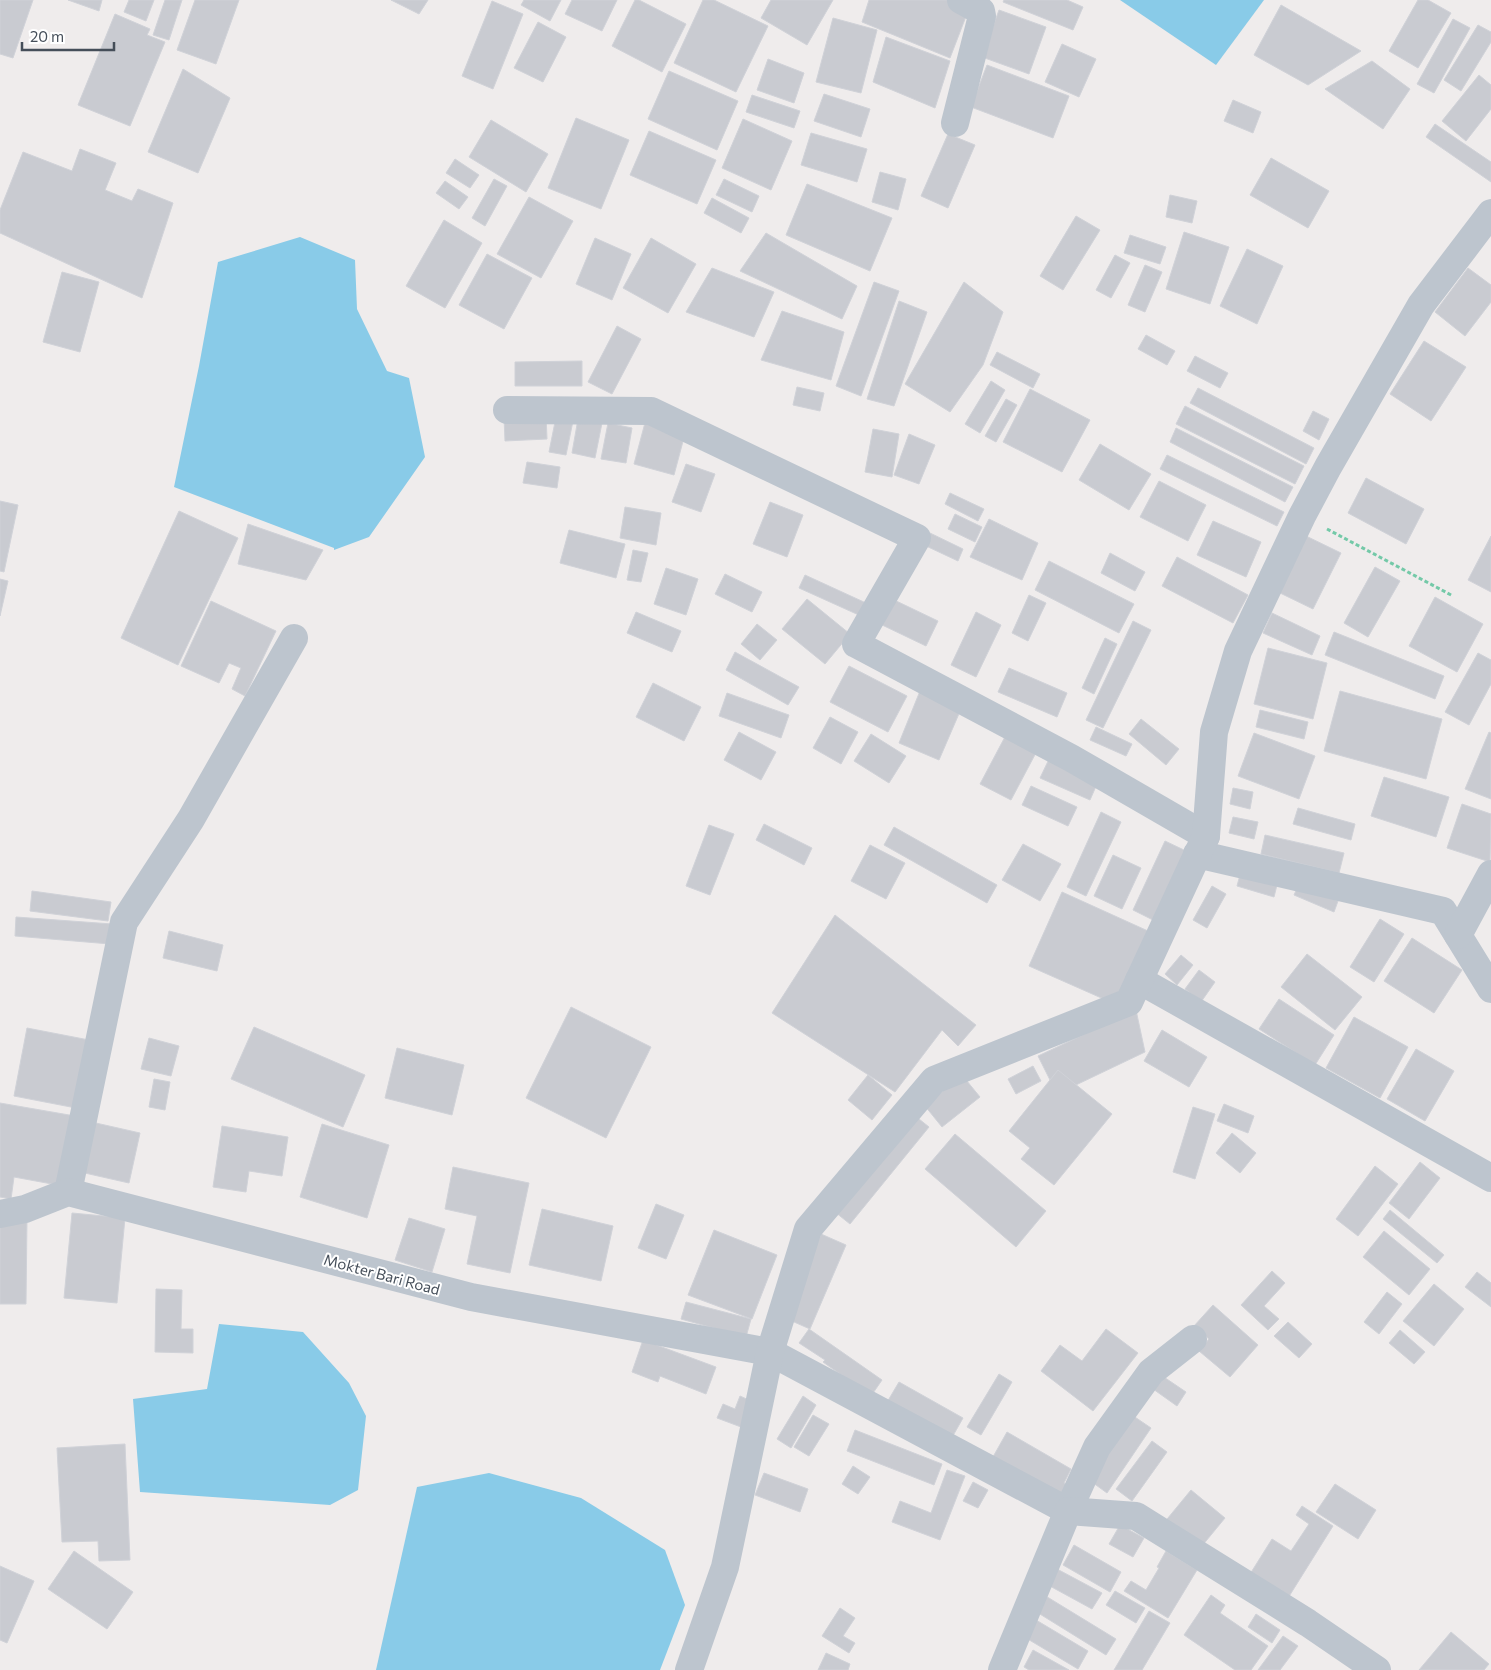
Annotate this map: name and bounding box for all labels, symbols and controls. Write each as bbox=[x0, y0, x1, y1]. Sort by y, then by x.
scale bar bbox=[22, 20, 115, 52]
text: 20 m bbox=[30, 27, 64, 45]
street label: Mokter Bari Road bbox=[322, 1250, 442, 1298]

